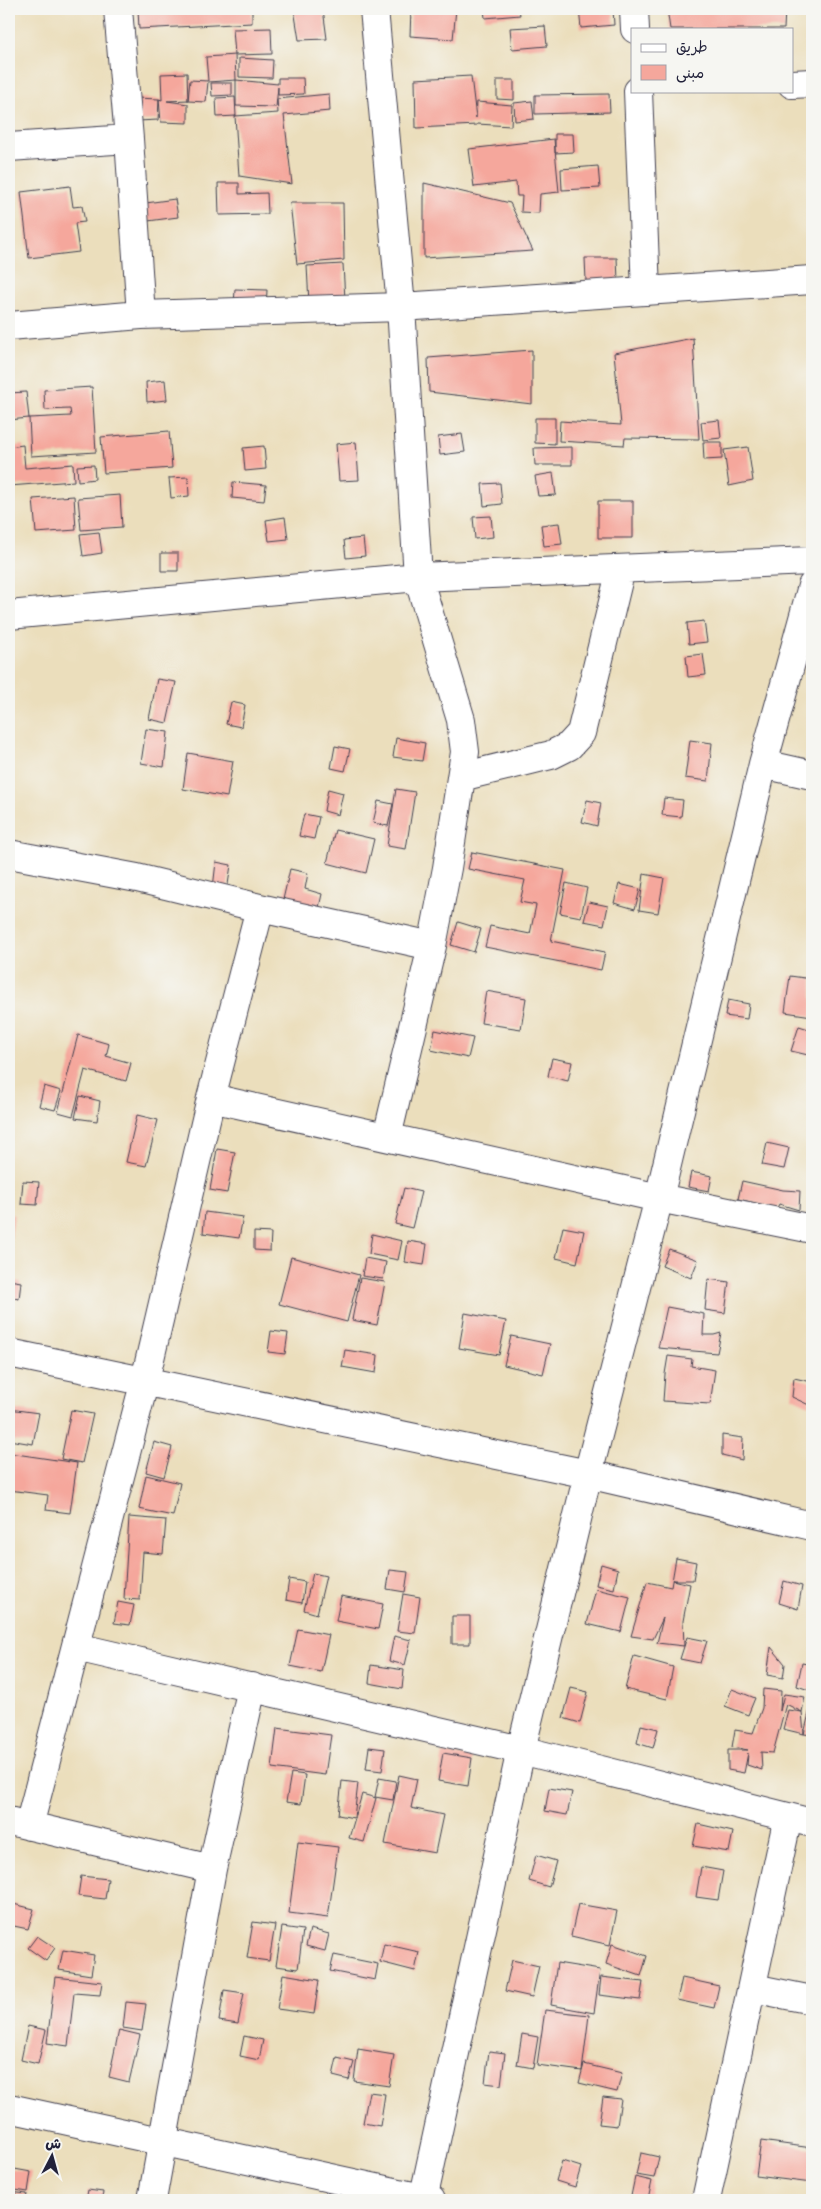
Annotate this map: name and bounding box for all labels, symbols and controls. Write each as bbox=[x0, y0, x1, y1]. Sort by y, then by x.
legend bbox=[631, 28, 794, 92]
text: طريق bbox=[676, 37, 708, 59]
text: مبنى bbox=[676, 63, 704, 85]
north arrow bbox=[28, 2132, 78, 2182]
text: ش bbox=[44, 2133, 62, 2156]

